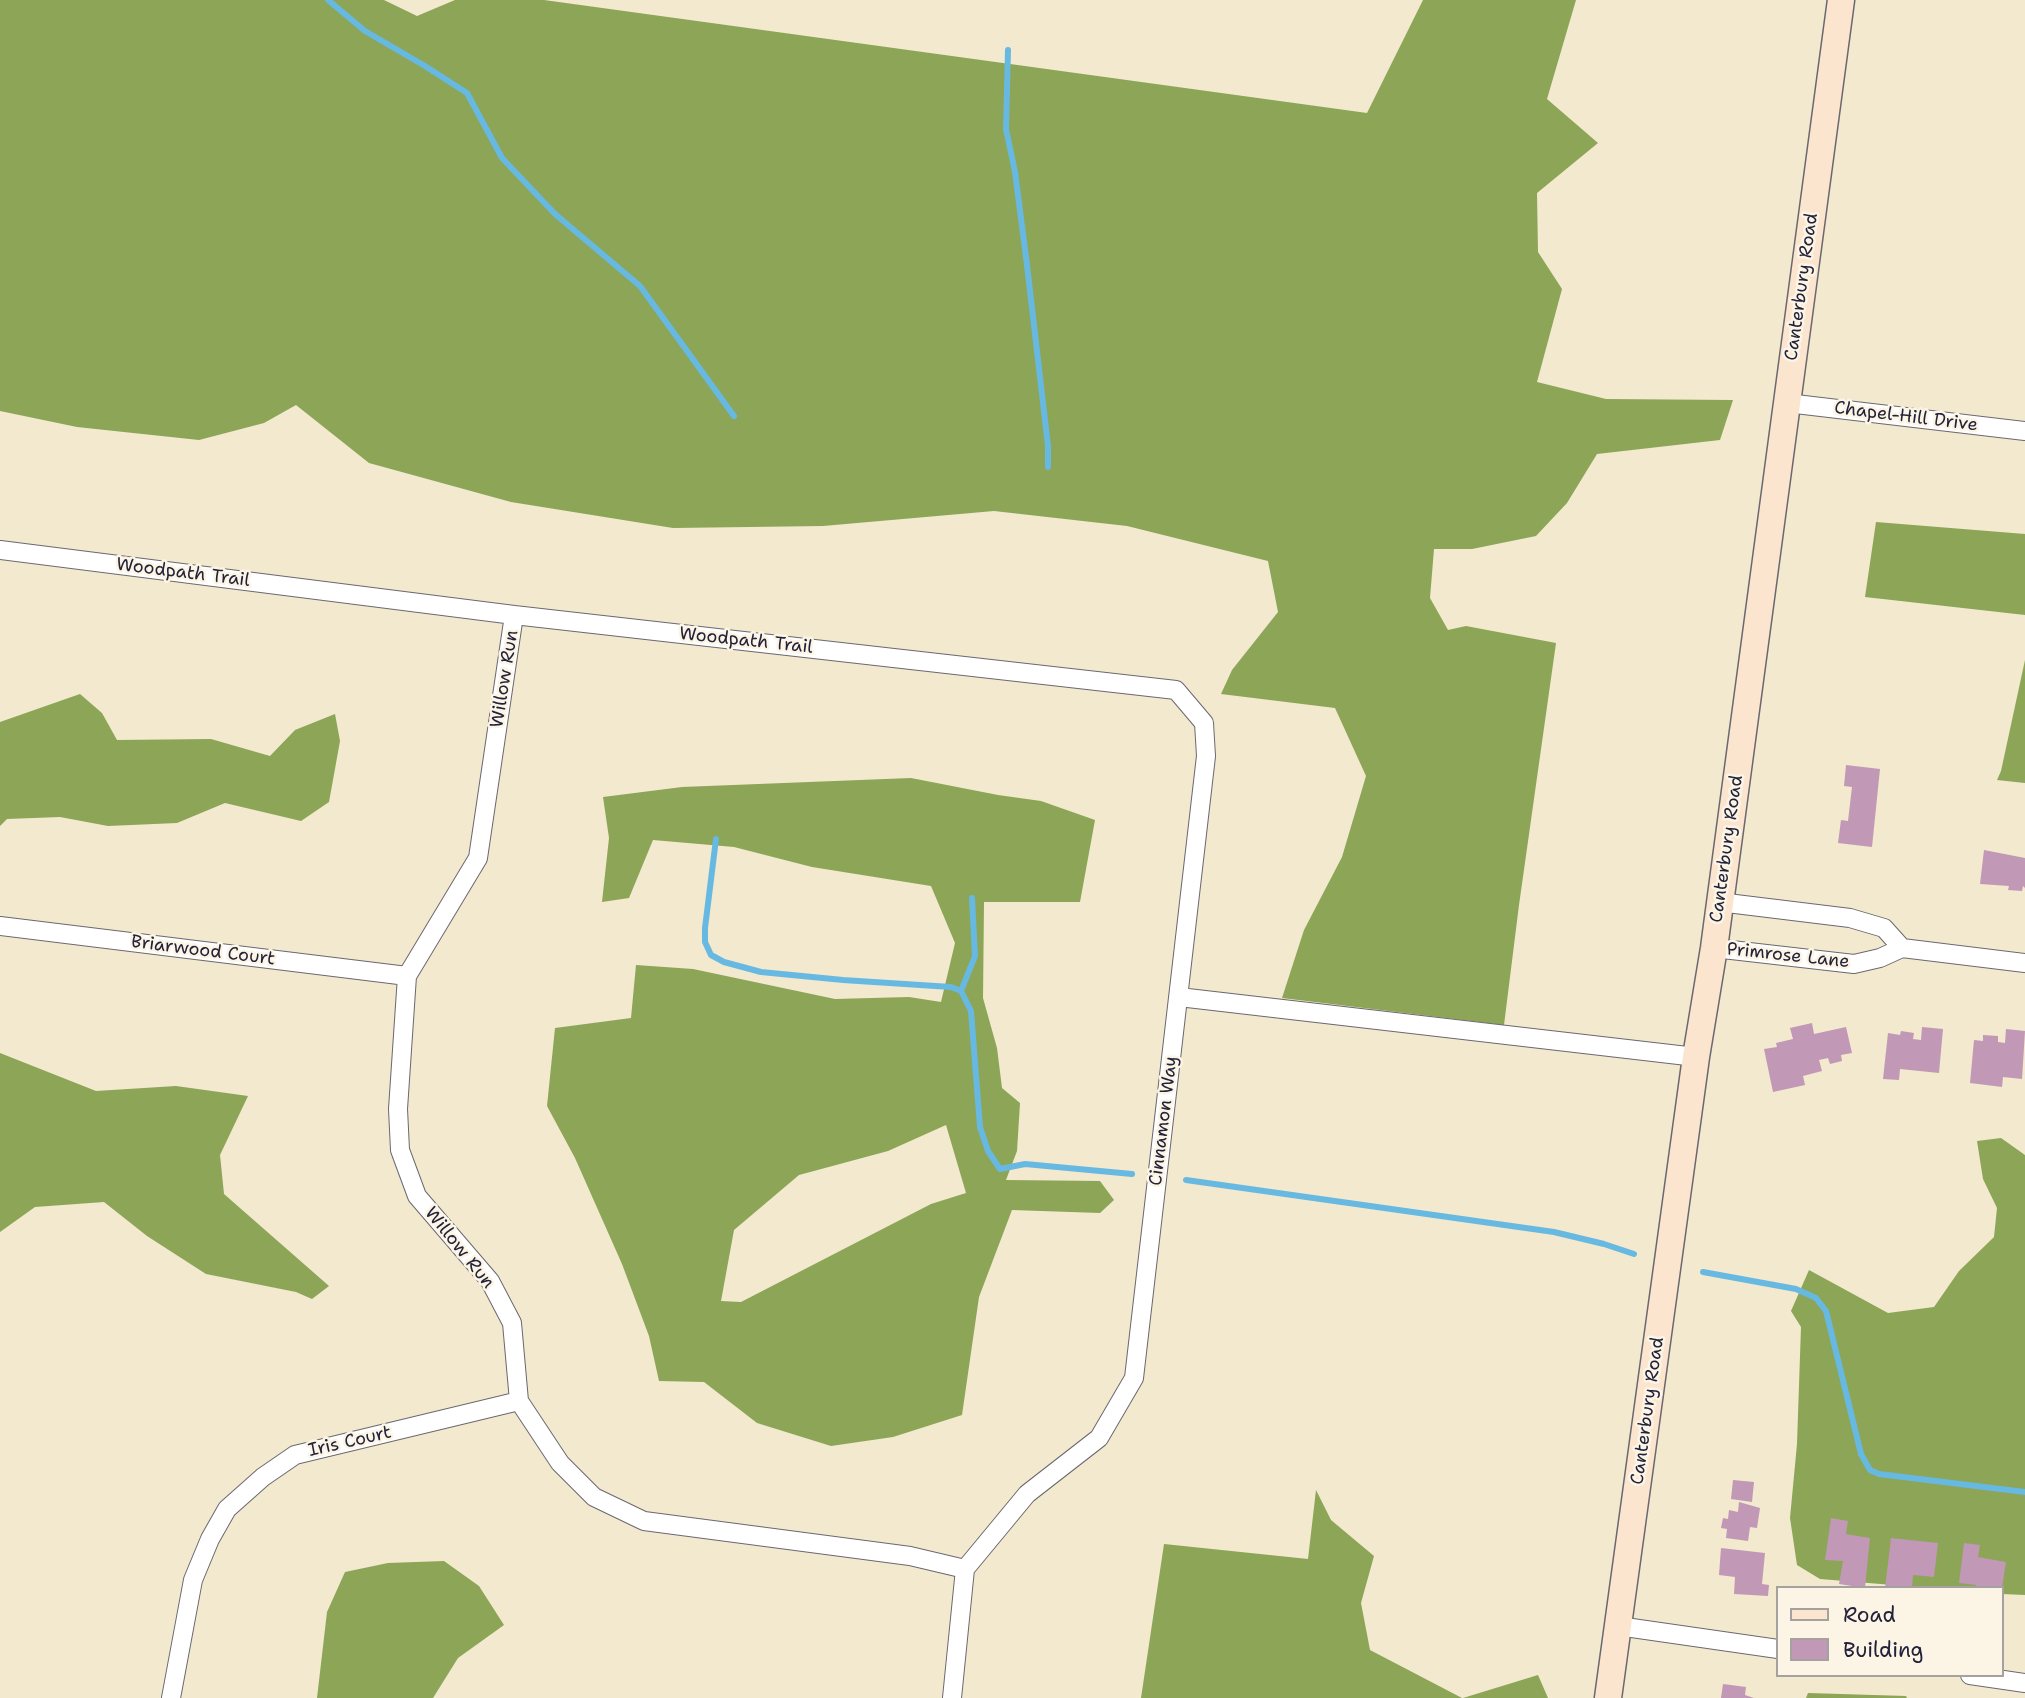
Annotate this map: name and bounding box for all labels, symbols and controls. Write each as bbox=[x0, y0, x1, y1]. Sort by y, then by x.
street label: Canterbury Road bbox=[1781, 212, 1823, 362]
street label: Chapel-Hill Drive bbox=[1833, 397, 1979, 437]
street label: Woodpath Trail bbox=[115, 554, 251, 592]
street label: Woodpath Trail bbox=[678, 623, 814, 659]
street label: Willow Run bbox=[487, 629, 523, 729]
street label: Canterbury Road bbox=[1706, 774, 1748, 924]
street label: Briarwood Court bbox=[130, 931, 276, 971]
street label: Primrose Lane bbox=[1726, 939, 1850, 973]
street label: Cinnamon Way bbox=[1145, 1055, 1183, 1187]
street label: Willow Run bbox=[420, 1203, 498, 1293]
street label: Canterbury Road bbox=[1627, 1336, 1669, 1486]
street label: Iris Court bbox=[306, 1422, 394, 1462]
legend bbox=[1776, 1586, 2004, 1677]
text: Road bbox=[1843, 1601, 1896, 1629]
text: Building bbox=[1843, 1636, 1923, 1664]

